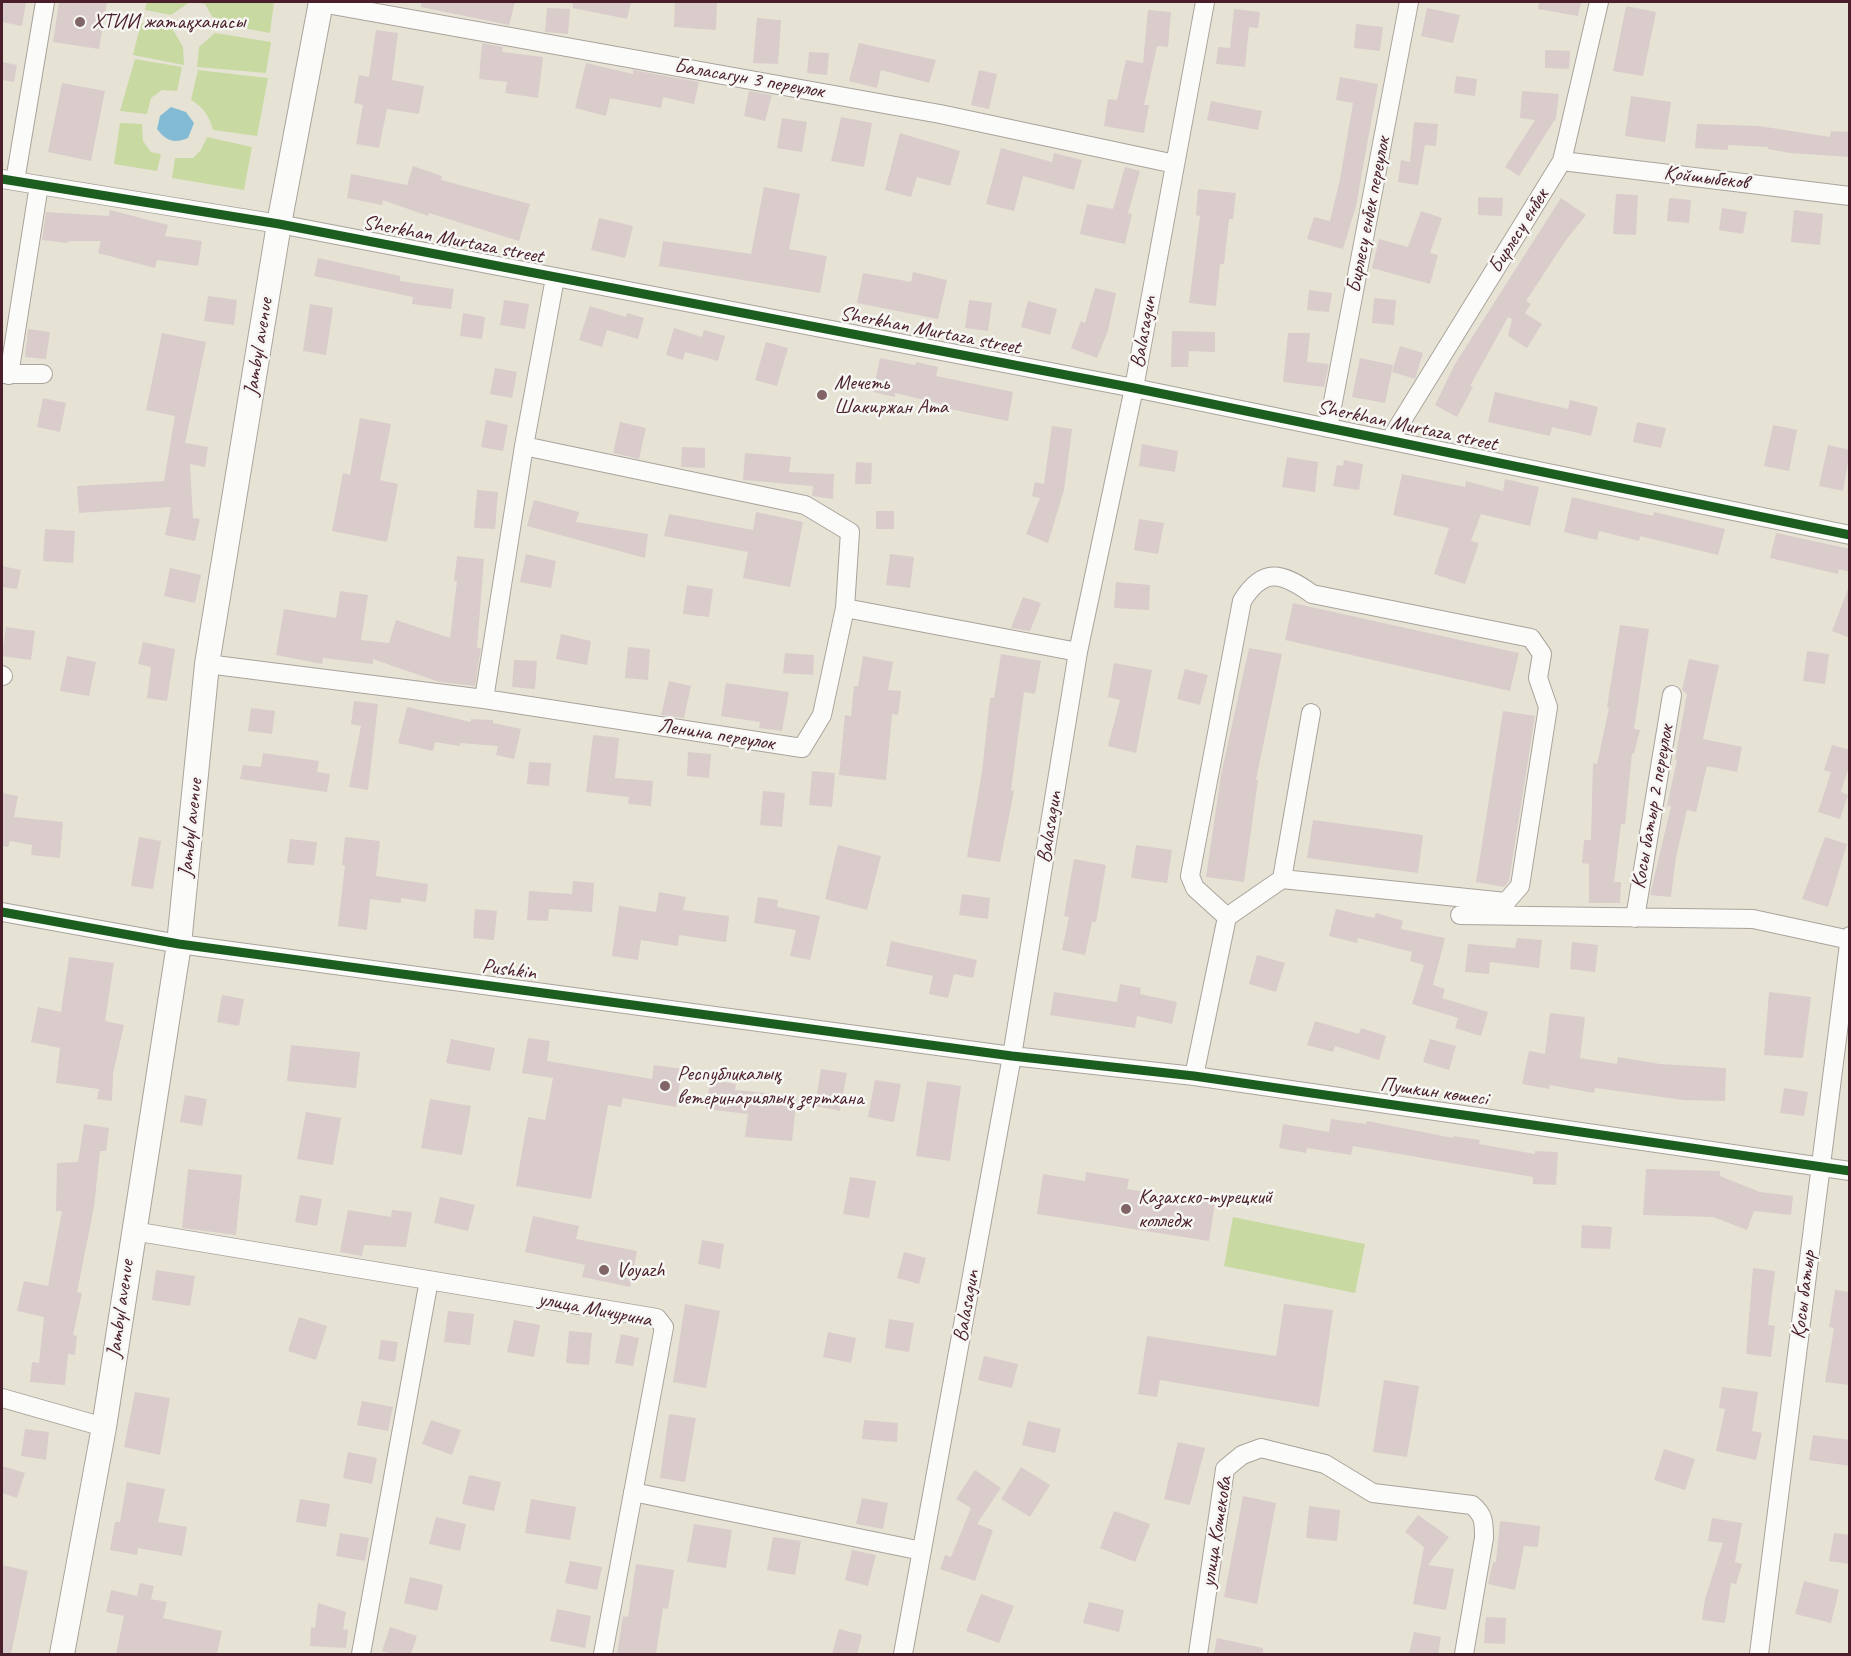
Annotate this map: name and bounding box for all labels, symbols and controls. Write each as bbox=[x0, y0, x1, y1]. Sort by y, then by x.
place label: ХТИИ жатақханасы bbox=[92, 9, 245, 35]
marker: ХТИИ жатақханасы bbox=[73, 15, 87, 29]
street label: Баласагун 3 переулок bbox=[672, 53, 826, 105]
street label: Бирлесу енбек переулок bbox=[1342, 135, 1396, 295]
street label: Қойшыбеков bbox=[1662, 160, 1750, 196]
street label: Бирлесу енбек bbox=[1483, 184, 1555, 278]
street label: Sherkhan Murtaza street bbox=[361, 210, 545, 270]
street label: Balasagun bbox=[1125, 294, 1163, 370]
street label: Jambyl avenue bbox=[239, 296, 279, 398]
street label: Sherkhan Murtaza street bbox=[838, 301, 1022, 361]
place label: Мечеть Шакиржан Ата bbox=[834, 370, 948, 420]
marker: Мечеть Шакиржан Ата bbox=[815, 388, 829, 402]
street label: Sherkhan Murtaza street bbox=[1315, 395, 1499, 457]
street label: Ленина переулок bbox=[656, 713, 776, 757]
street label: Косы батыр 2 переулок bbox=[1626, 723, 1680, 891]
street label: Jambyl avenue bbox=[173, 778, 209, 878]
street label: Balasagun bbox=[1032, 789, 1068, 865]
street label: Pushkin bbox=[480, 954, 538, 986]
place label: Республикалық ветеринариялық зертхана bbox=[677, 1061, 864, 1111]
street label: Пушкин көшесі bbox=[1378, 1072, 1490, 1112]
marker: Республикалық ветеринариялық зертхана bbox=[658, 1079, 672, 1093]
place label: Казахско-турецкий колледж bbox=[1138, 1184, 1272, 1234]
marker: Казахско-турецкий колледж bbox=[1119, 1202, 1133, 1216]
street label: Қосы батыр bbox=[1786, 1249, 1822, 1341]
place label: Voyazh bbox=[616, 1257, 665, 1283]
street label: Jambyl avenue bbox=[102, 1258, 140, 1360]
marker: Voyazh bbox=[597, 1263, 611, 1277]
street label: Balasagun bbox=[948, 1268, 986, 1344]
street label: улица Мичурина bbox=[536, 1287, 654, 1333]
street label: улица Кошекова bbox=[1196, 1475, 1238, 1589]

